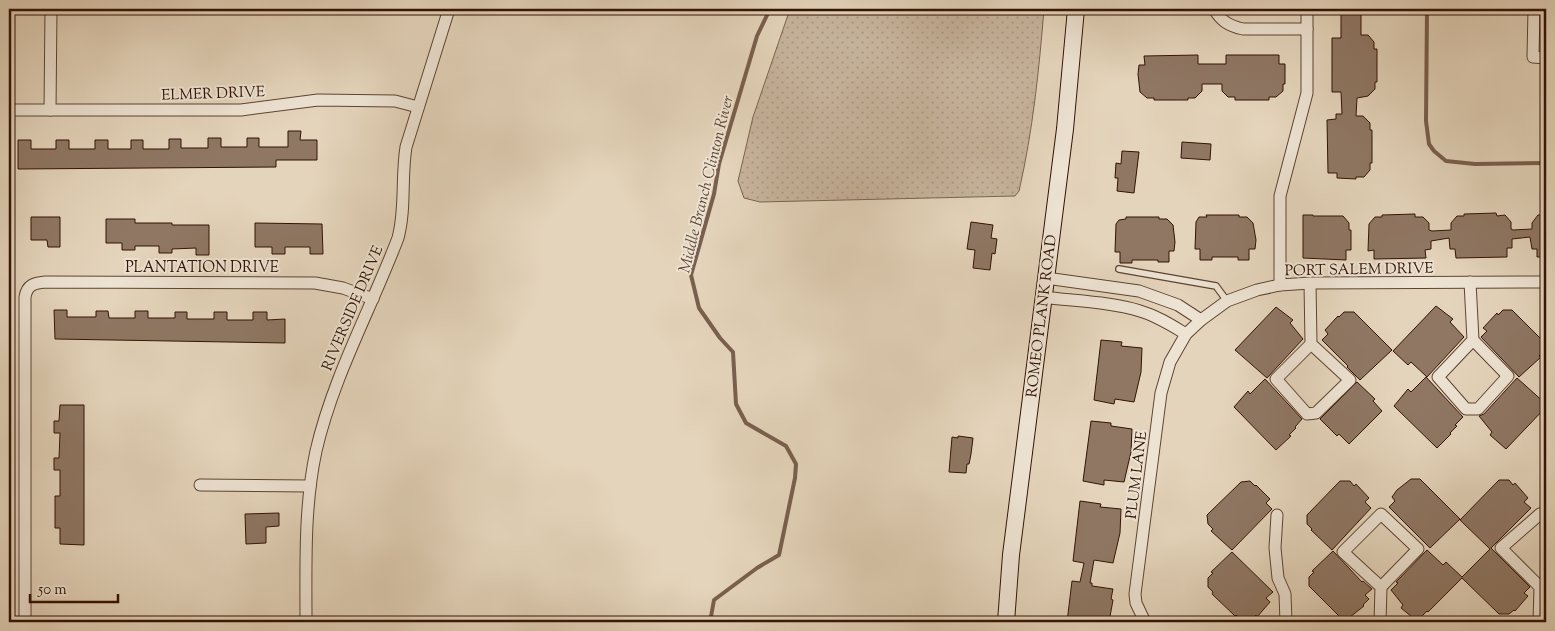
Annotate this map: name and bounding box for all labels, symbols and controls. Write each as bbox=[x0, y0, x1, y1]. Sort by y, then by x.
street label: ELMER DRIVE bbox=[161, 82, 265, 107]
water label: Middle Branch Clinton River bbox=[674, 93, 741, 276]
street label: ROMEO PLANK ROAD bbox=[1022, 233, 1063, 399]
street label: RIVERSIDE DRIVE bbox=[318, 243, 389, 374]
street label: PLANTATION DRIVE bbox=[125, 258, 279, 279]
street label: PORT SALEM DRIVE bbox=[1284, 259, 1434, 282]
street label: PLUM LANE bbox=[1122, 430, 1153, 520]
scale bar bbox=[30, 571, 118, 603]
text: 50 m bbox=[37, 580, 67, 601]

